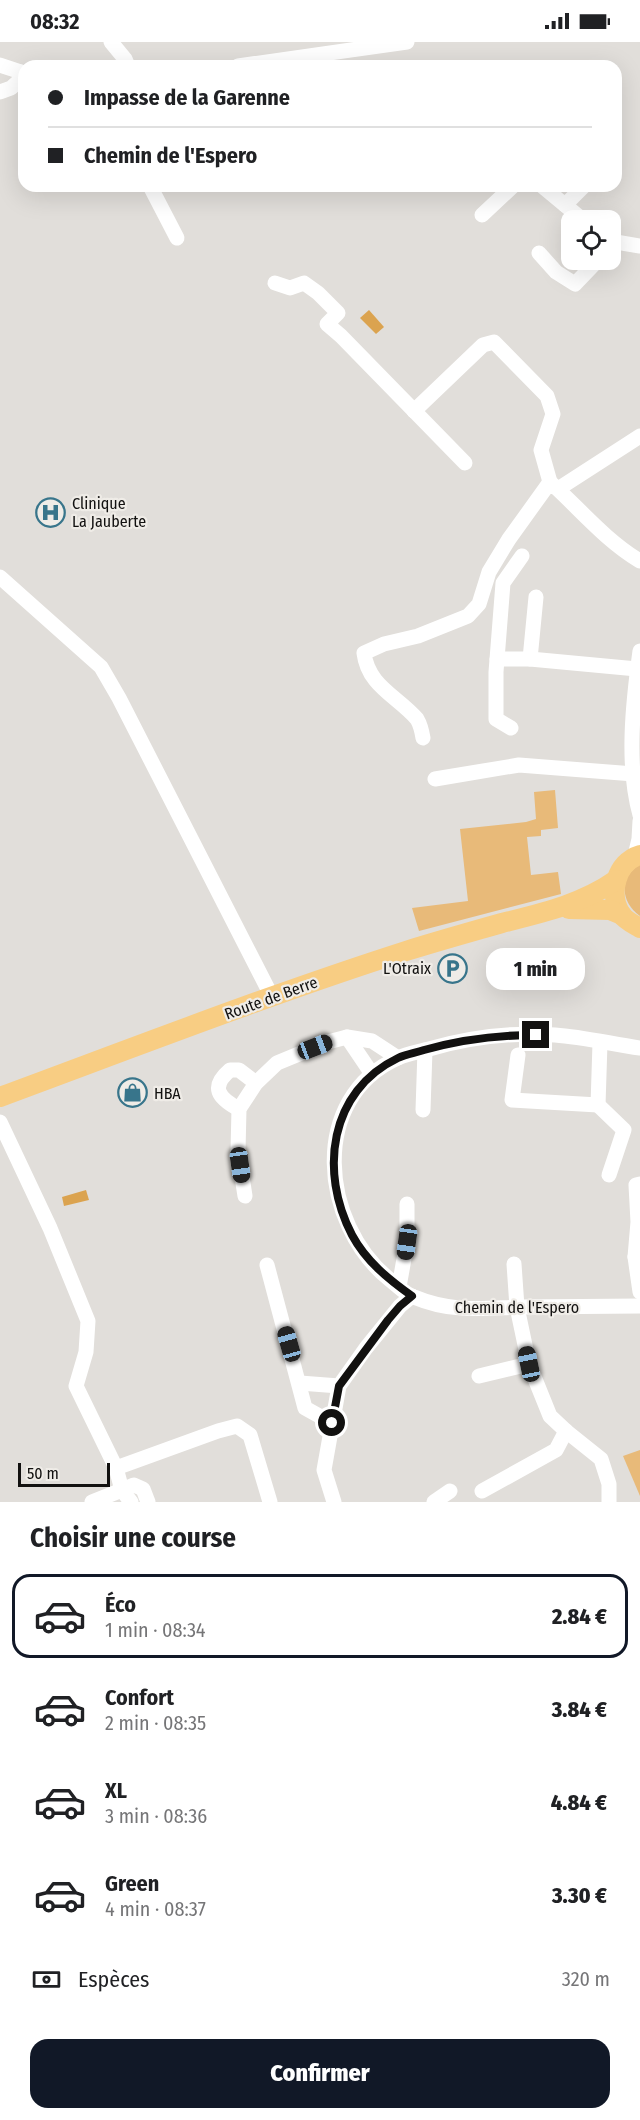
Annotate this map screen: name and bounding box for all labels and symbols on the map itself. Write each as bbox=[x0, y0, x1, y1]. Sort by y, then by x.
place label: Clinique La Jauberte bbox=[72, 494, 146, 531]
hospital icon: Clinique La Jauberte bbox=[35, 496, 67, 528]
callout: 1 min bbox=[486, 948, 586, 990]
parking icon: L'Otraix bbox=[436, 952, 468, 984]
place label: L'Otraix bbox=[383, 959, 431, 978]
street label: Route de Berre bbox=[222, 972, 320, 1024]
route end bbox=[522, 1021, 549, 1048]
car bbox=[295, 1032, 335, 1062]
shop icon: HBA bbox=[117, 1077, 149, 1109]
place label: HBA bbox=[154, 1084, 181, 1103]
car bbox=[229, 1146, 251, 1184]
car bbox=[396, 1223, 418, 1261]
street label: Chemin de l'Espero bbox=[455, 1298, 579, 1317]
car bbox=[275, 1324, 303, 1364]
car bbox=[516, 1345, 542, 1383]
route start bbox=[318, 1409, 345, 1436]
scale bar bbox=[18, 1460, 110, 1488]

